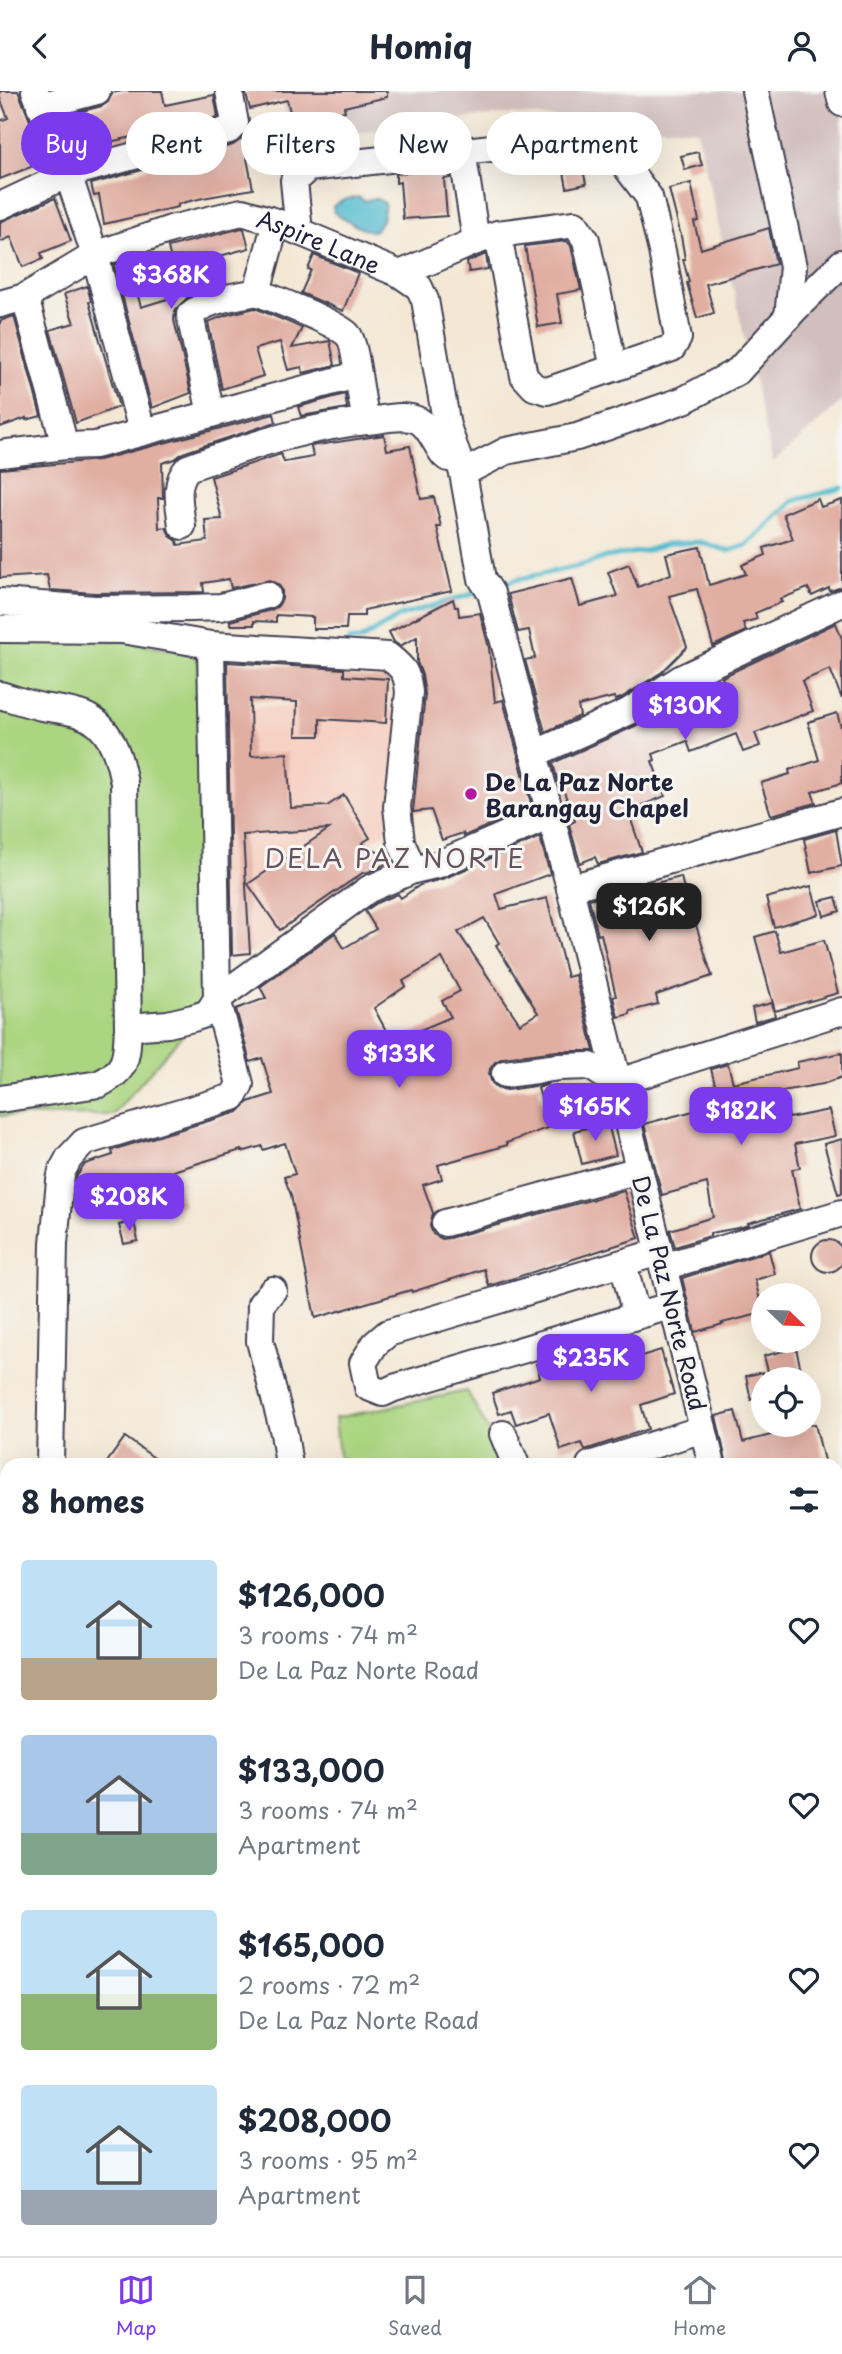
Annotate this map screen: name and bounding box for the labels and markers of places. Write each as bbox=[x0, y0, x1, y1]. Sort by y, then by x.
pin: $368K bbox=[122, 251, 220, 311]
pin: $130K bbox=[636, 683, 734, 742]
place label: De La Paz Norte Barangay Chapel bbox=[485, 764, 688, 825]
marker: De La Paz Norte Barangay Chapel bbox=[463, 786, 479, 802]
pin: $126K bbox=[600, 883, 698, 943]
pin: $133K bbox=[350, 1031, 448, 1090]
pin: $165K bbox=[546, 1083, 644, 1143]
pin: $182K bbox=[692, 1087, 790, 1147]
pin: $208K bbox=[80, 1173, 178, 1233]
pin: $235K bbox=[542, 1335, 640, 1394]

